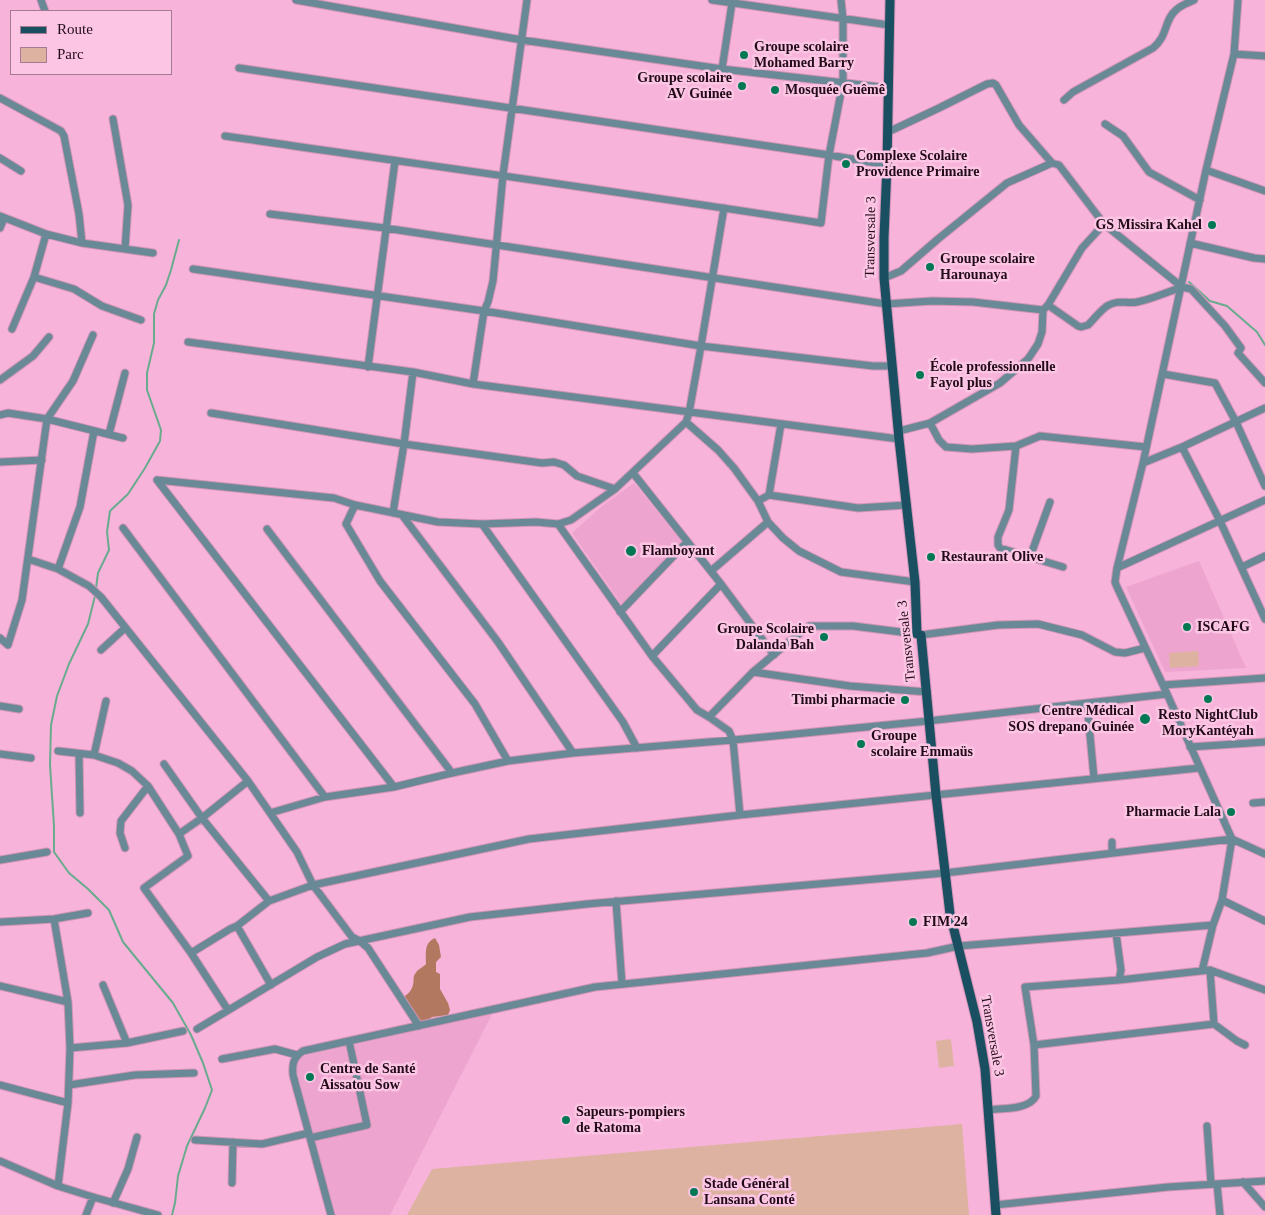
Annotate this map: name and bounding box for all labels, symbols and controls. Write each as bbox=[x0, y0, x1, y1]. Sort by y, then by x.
legend bbox=[10, 10, 172, 75]
text: Route bbox=[57, 21, 93, 37]
place label: Groupe scolaire Mohamed Barry bbox=[754, 39, 854, 72]
text: Parc bbox=[57, 46, 84, 62]
marker: Groupe scolaire Mohamed Barry bbox=[738, 49, 750, 61]
place label: Groupe scolaire AV Guinée bbox=[637, 70, 732, 102]
marker: Groupe scolaire AV Guinée bbox=[736, 80, 748, 92]
place label: Mosquée Guêmê bbox=[785, 82, 885, 98]
marker: Mosquée Guêmê bbox=[769, 84, 781, 96]
place label: Complexe Scolaire Providence Primaire bbox=[856, 148, 979, 180]
marker: Complexe Scolaire Providence Primaire bbox=[840, 158, 852, 170]
street label: Transversale 3 bbox=[862, 196, 880, 278]
place label: GS Missira Kahel bbox=[1095, 217, 1202, 233]
marker: GS Missira Kahel bbox=[1206, 219, 1218, 231]
place label: Groupe scolaire Harounaya bbox=[940, 251, 1035, 284]
marker: Groupe scolaire Harounaya bbox=[924, 261, 936, 273]
place label: École professionnelle Fayol plus bbox=[930, 359, 1055, 392]
marker: École professionnelle Fayol plus bbox=[914, 369, 926, 381]
place label: Flamboyant bbox=[642, 543, 714, 559]
marker: Flamboyant bbox=[624, 544, 638, 558]
place label: Restaurant Olive bbox=[941, 549, 1043, 565]
marker: Restaurant Olive bbox=[925, 551, 937, 563]
street label: Transversale 3 bbox=[894, 600, 920, 682]
place label: ISCAFG bbox=[1197, 619, 1250, 635]
place label: Groupe Scolaire Dalanda Bah bbox=[717, 621, 814, 654]
marker: ISCAFG bbox=[1181, 621, 1193, 633]
marker: Groupe Scolaire Dalanda Bah bbox=[818, 631, 830, 643]
place label: Timbi pharmacie bbox=[791, 692, 895, 708]
marker: Resto NightClub MoryKantéyah bbox=[1202, 693, 1214, 705]
marker: Timbi pharmacie bbox=[899, 694, 911, 706]
place label: Centre Médical SOS drepano Guinée bbox=[1008, 703, 1134, 736]
place label: Resto NightClub MoryKantéyah bbox=[1158, 707, 1258, 740]
marker: Centre Médical SOS drepano Guinée bbox=[1138, 712, 1152, 726]
place label: Groupe scolaire Emmaüs bbox=[871, 728, 973, 760]
marker: Groupe scolaire Emmaüs bbox=[855, 738, 867, 750]
place label: Pharmacie Lala bbox=[1126, 804, 1221, 820]
marker: Pharmacie Lala bbox=[1225, 806, 1237, 818]
place label: FIM 24 bbox=[923, 914, 968, 930]
marker: FIM 24 bbox=[907, 916, 919, 928]
street label: Transversale 3 bbox=[977, 994, 1007, 1078]
place label: Centre de Santé Aissatou Sow bbox=[320, 1061, 415, 1094]
marker: Centre de Santé Aissatou Sow bbox=[304, 1071, 316, 1083]
place label: Sapeurs-pompiers de Ratoma bbox=[576, 1104, 685, 1136]
marker: Sapeurs-pompiers de Ratoma bbox=[560, 1114, 572, 1126]
place label: Stade Général Lansana Conté bbox=[704, 1176, 795, 1208]
marker: Stade Général Lansana Conté bbox=[688, 1186, 700, 1198]

